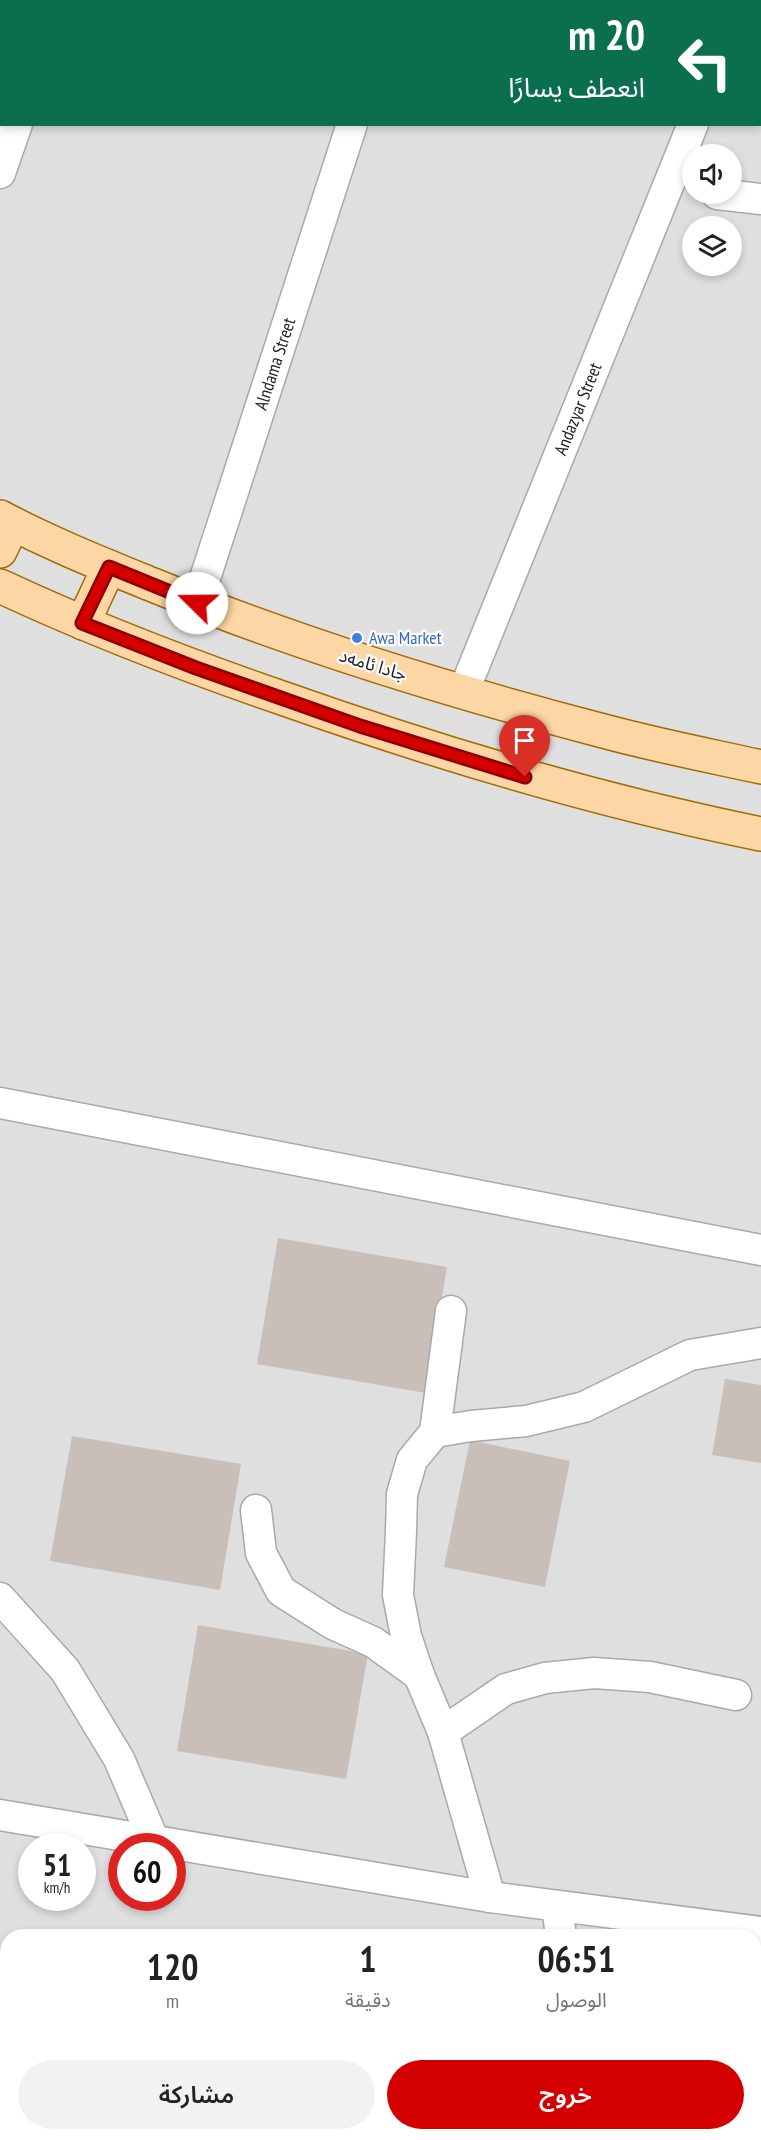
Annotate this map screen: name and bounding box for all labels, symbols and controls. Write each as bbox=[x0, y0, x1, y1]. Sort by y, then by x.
text: 20 m bbox=[568, 7, 645, 62]
icon: left bbox=[666, 24, 744, 102]
text: انعطف يسارًا bbox=[508, 70, 645, 104]
map controls bbox=[682, 144, 742, 276]
button: sound bbox=[682, 144, 742, 204]
button: layers bbox=[682, 216, 742, 276]
street label: Alndama Street bbox=[249, 315, 300, 413]
street label: Andazyar Street bbox=[549, 359, 607, 458]
position arrow bbox=[165, 571, 229, 635]
place label: Awa Market bbox=[369, 626, 442, 649]
marker: Awa Market bbox=[350, 631, 364, 645]
street label: جادا ئامەد bbox=[337, 643, 410, 686]
pin bbox=[499, 715, 550, 777]
icon: arrive bbox=[508, 724, 541, 757]
speed limit sign: 60 bbox=[108, 1833, 186, 1911]
text: 51 bbox=[43, 1845, 71, 1884]
text: km/h bbox=[44, 1878, 70, 1897]
text: 1 bbox=[359, 1935, 376, 1982]
text: 06:51 bbox=[537, 1935, 615, 1982]
text: 120 bbox=[147, 1943, 198, 1990]
text: دقيقة bbox=[345, 1987, 391, 2013]
text: الوصول bbox=[546, 1987, 607, 2013]
text: m bbox=[166, 1988, 179, 2014]
button: مشاركة bbox=[18, 2060, 375, 2129]
button: خروج bbox=[387, 2060, 744, 2129]

